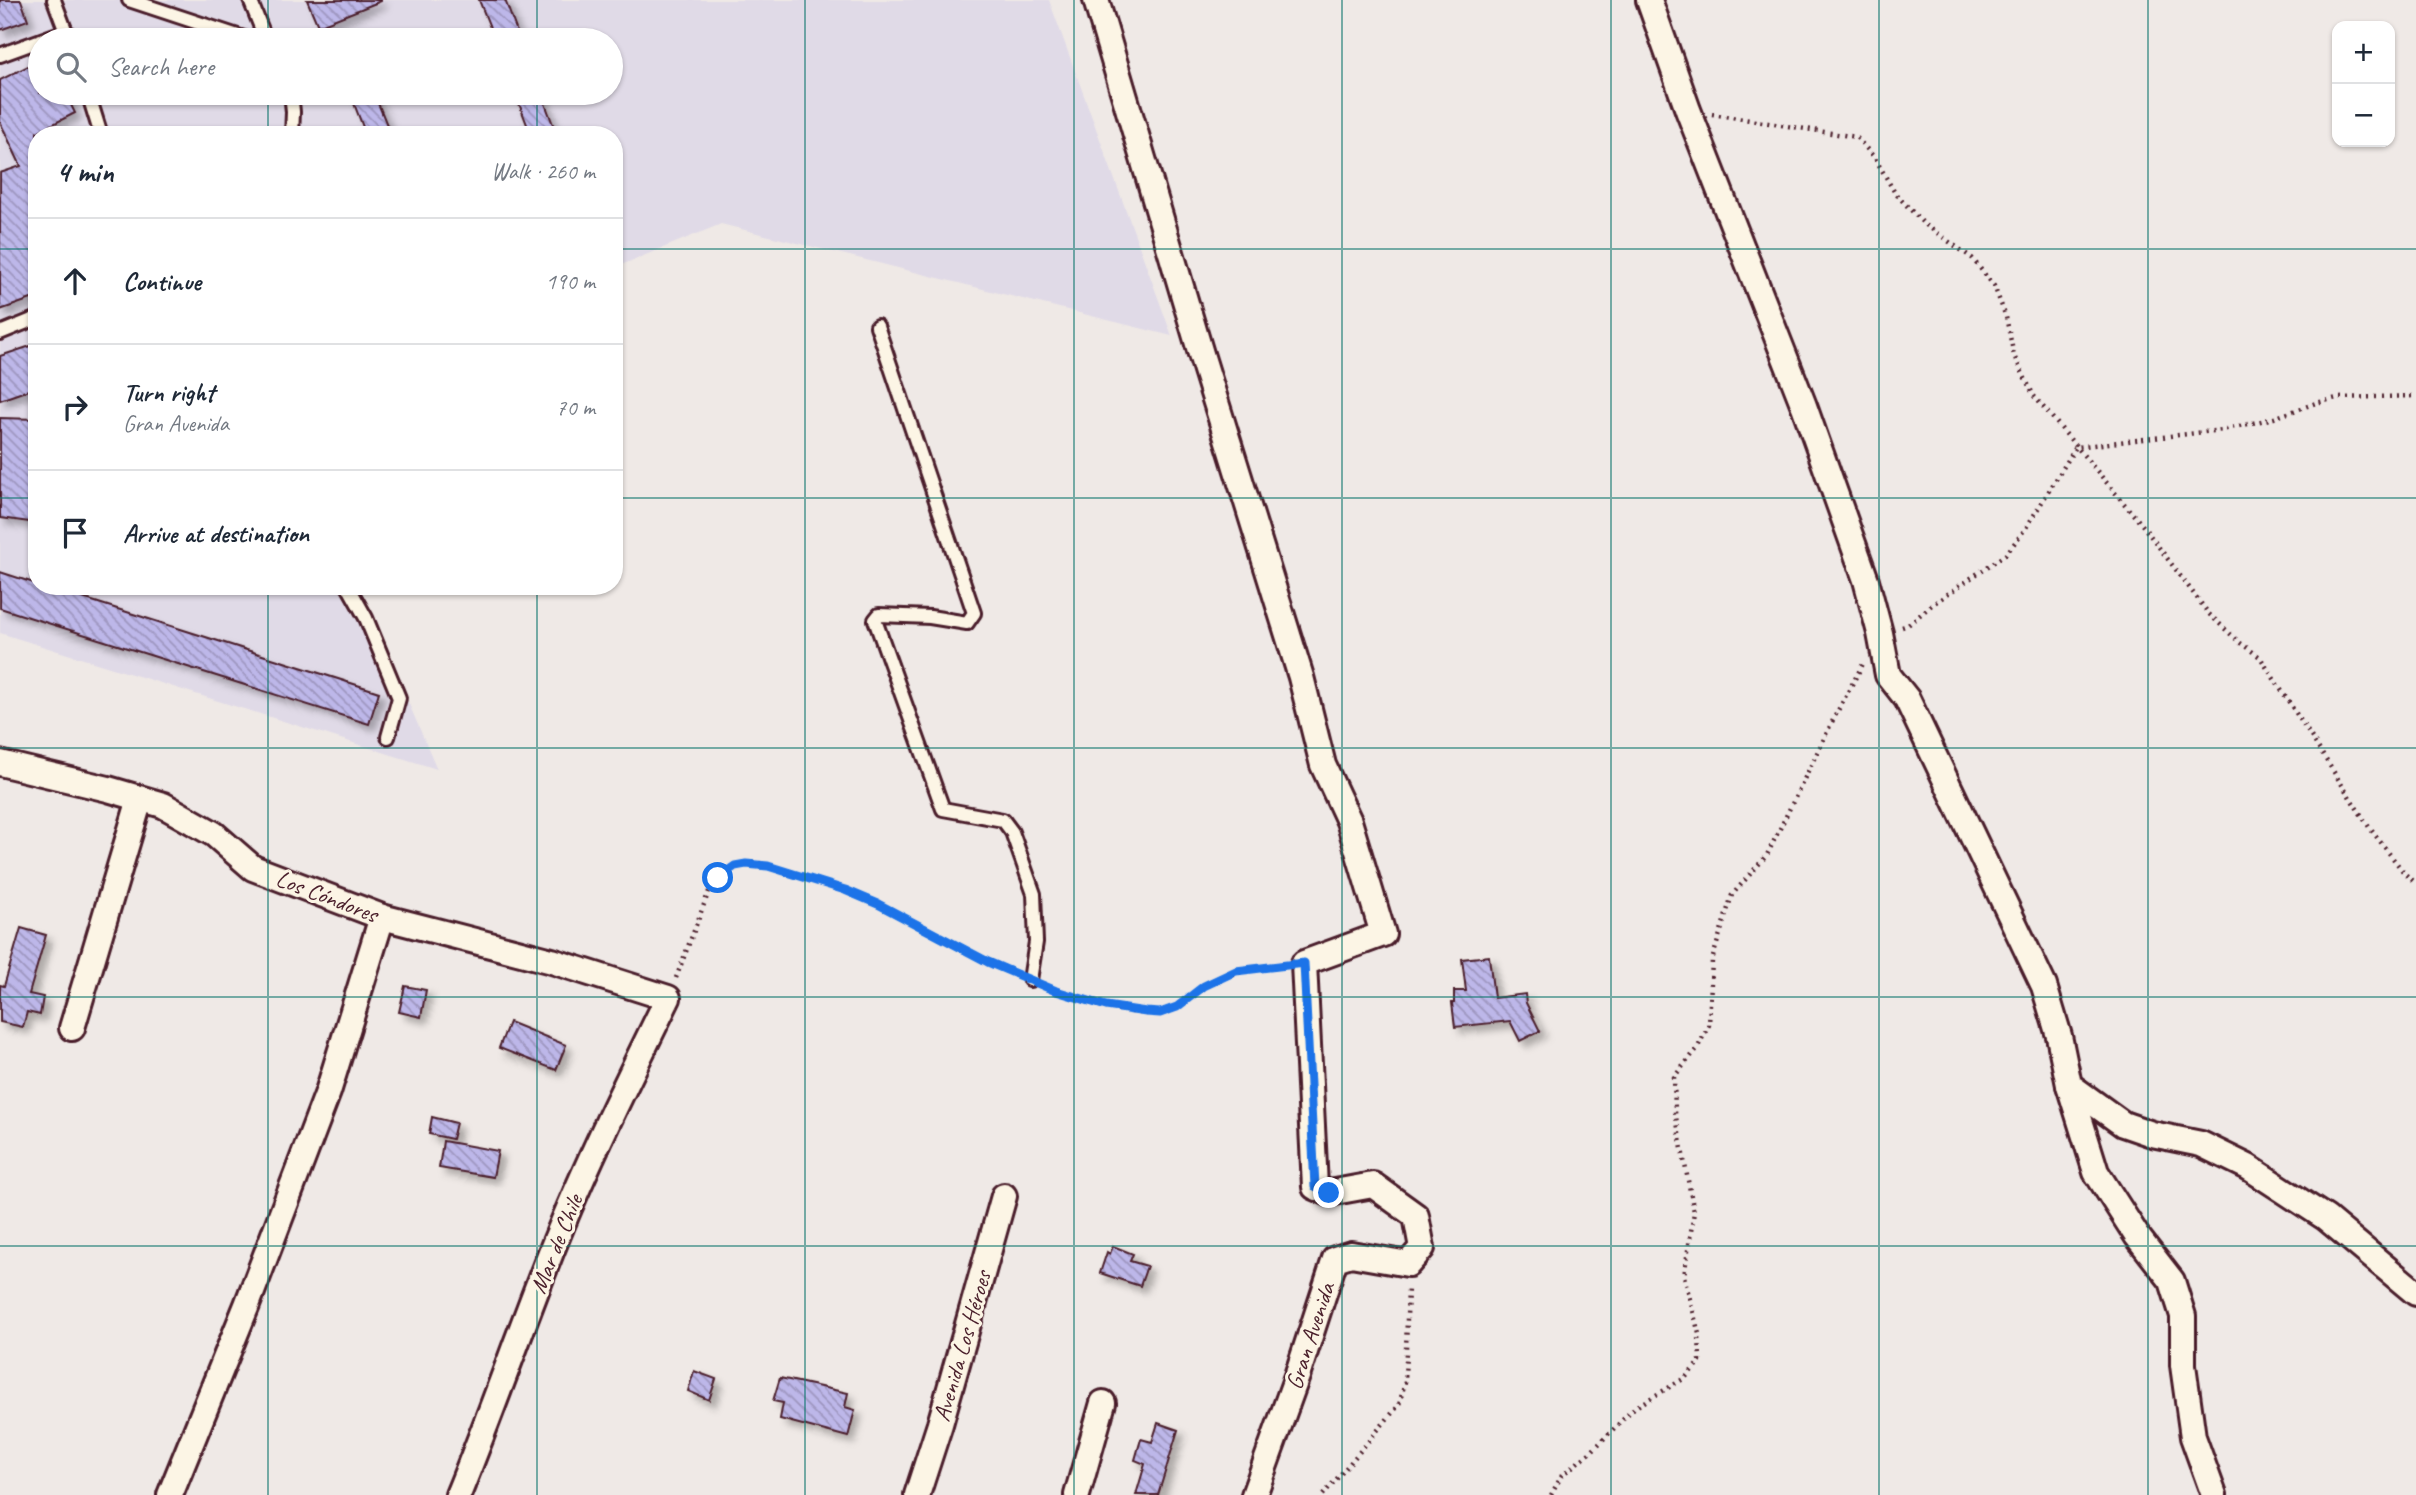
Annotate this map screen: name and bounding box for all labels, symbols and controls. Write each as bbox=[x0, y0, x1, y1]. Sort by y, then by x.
map controls bbox=[2332, 21, 2395, 147]
button: + bbox=[2332, 21, 2395, 84]
search box bbox=[28, 28, 623, 105]
icon: search bbox=[52, 48, 90, 86]
text: Search here bbox=[108, 50, 214, 83]
button: − bbox=[2332, 84, 2395, 147]
text: 4 min bbox=[56, 153, 113, 191]
text: Walk · 260 m bbox=[491, 157, 595, 186]
icon: ahead bbox=[56, 262, 94, 300]
text: Continue bbox=[123, 265, 201, 298]
text: 190 m bbox=[546, 267, 595, 296]
text: Turn right bbox=[123, 376, 214, 409]
icon: right bbox=[56, 388, 94, 426]
text: 70 m bbox=[556, 393, 595, 422]
text: Gran Avenida bbox=[123, 409, 229, 438]
icon: arrive bbox=[56, 514, 94, 552]
text: Arrive at destination bbox=[123, 517, 309, 550]
route start bbox=[702, 862, 733, 893]
street label: Los Cóndores bbox=[272, 863, 385, 930]
route end bbox=[1313, 1177, 1344, 1208]
street label: Mar de Chile bbox=[523, 1188, 590, 1298]
street label: Avenida Los Héroes bbox=[926, 1266, 998, 1425]
street label: Gran Avenida bbox=[1279, 1277, 1342, 1393]

